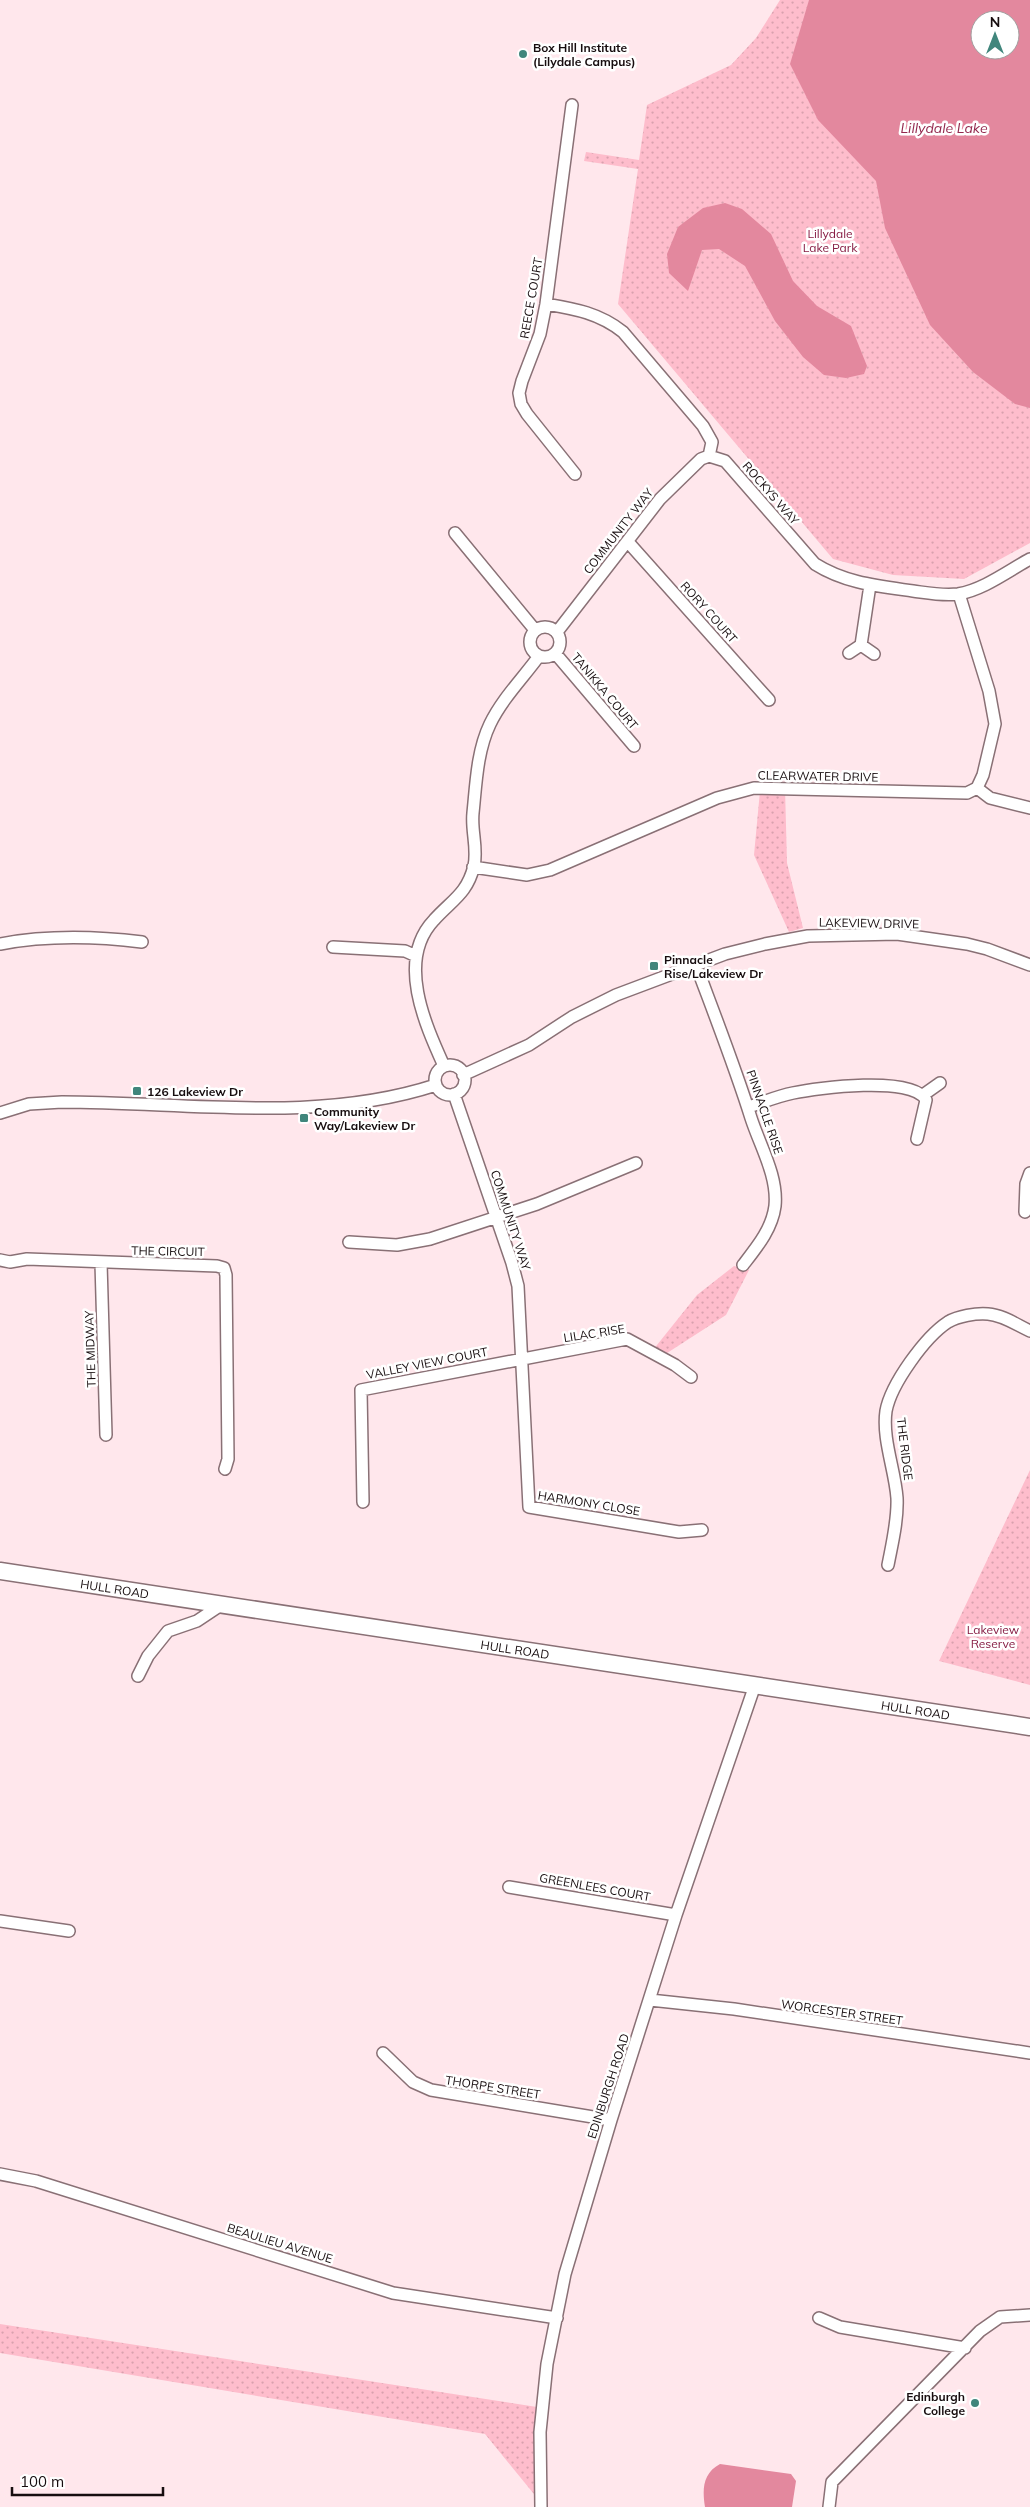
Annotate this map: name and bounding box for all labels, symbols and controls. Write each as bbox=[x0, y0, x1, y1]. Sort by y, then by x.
north arrow bbox=[970, 10, 1020, 60]
text: N bbox=[990, 13, 1000, 31]
place label: Box Hill Institute (Lilydale Campus) bbox=[533, 40, 636, 69]
marker: Box Hill Institute (Lilydale Campus) bbox=[517, 48, 529, 60]
water label: Lillydale Lake bbox=[900, 119, 988, 137]
park label: Lillydale Lake Park bbox=[803, 226, 858, 255]
street label: REECE COURT bbox=[516, 256, 546, 340]
street label: ROCKYS WAY bbox=[740, 458, 803, 528]
street label: COMMUNITY WAY bbox=[580, 485, 656, 577]
street label: RORY COURT bbox=[678, 578, 741, 646]
street label: TANIKKA COURT bbox=[569, 650, 642, 733]
street label: CLEARWATER DRIVE bbox=[757, 767, 879, 785]
street label: LAKEVIEW DRIVE bbox=[819, 915, 919, 931]
place label: Pinnacle Rise/Lakeview Dr bbox=[664, 952, 763, 981]
marker: Pinnacle Rise/Lakeview Dr bbox=[648, 960, 660, 972]
street label: PINNACLE RISE bbox=[744, 1068, 786, 1156]
place label: 126 Lakeview Dr bbox=[147, 1084, 243, 1099]
marker: 126 Lakeview Dr bbox=[131, 1085, 143, 1097]
place label: Community Way/Lakeview Dr bbox=[314, 1104, 415, 1133]
marker: Community Way/Lakeview Dr bbox=[298, 1112, 310, 1124]
street label: COMMUNITY WAY bbox=[488, 1168, 534, 1273]
street label: THE CIRCUIT bbox=[131, 1243, 206, 1259]
street label: THE MIDWAY bbox=[81, 1310, 99, 1388]
street label: LILAC RISE bbox=[562, 1321, 626, 1345]
street label: VALLEY VIEW COURT bbox=[365, 1344, 490, 1382]
street label: THE RIDGE bbox=[894, 1417, 916, 1481]
street label: HARMONY CLOSE bbox=[537, 1488, 641, 1518]
street label: HULL ROAD bbox=[79, 1576, 150, 1601]
park label: Lakeview Reserve bbox=[967, 1622, 1020, 1651]
street label: HULL ROAD bbox=[480, 1636, 551, 1662]
street label: HULL ROAD bbox=[880, 1697, 951, 1722]
street label: GREENLEES COURT bbox=[538, 1870, 652, 1904]
street label: WORCESTER STREET bbox=[780, 1996, 905, 2028]
street label: EDINBURGH ROAD bbox=[584, 2032, 632, 2140]
street label: THORPE STREET bbox=[444, 2072, 542, 2102]
street label: BEAULIEU AVENUE bbox=[225, 2220, 335, 2266]
place label: Edinburgh College bbox=[906, 2389, 965, 2418]
marker: Edinburgh College bbox=[969, 2397, 981, 2409]
scale bar bbox=[12, 2464, 164, 2496]
text: 100 m bbox=[20, 2472, 64, 2491]

